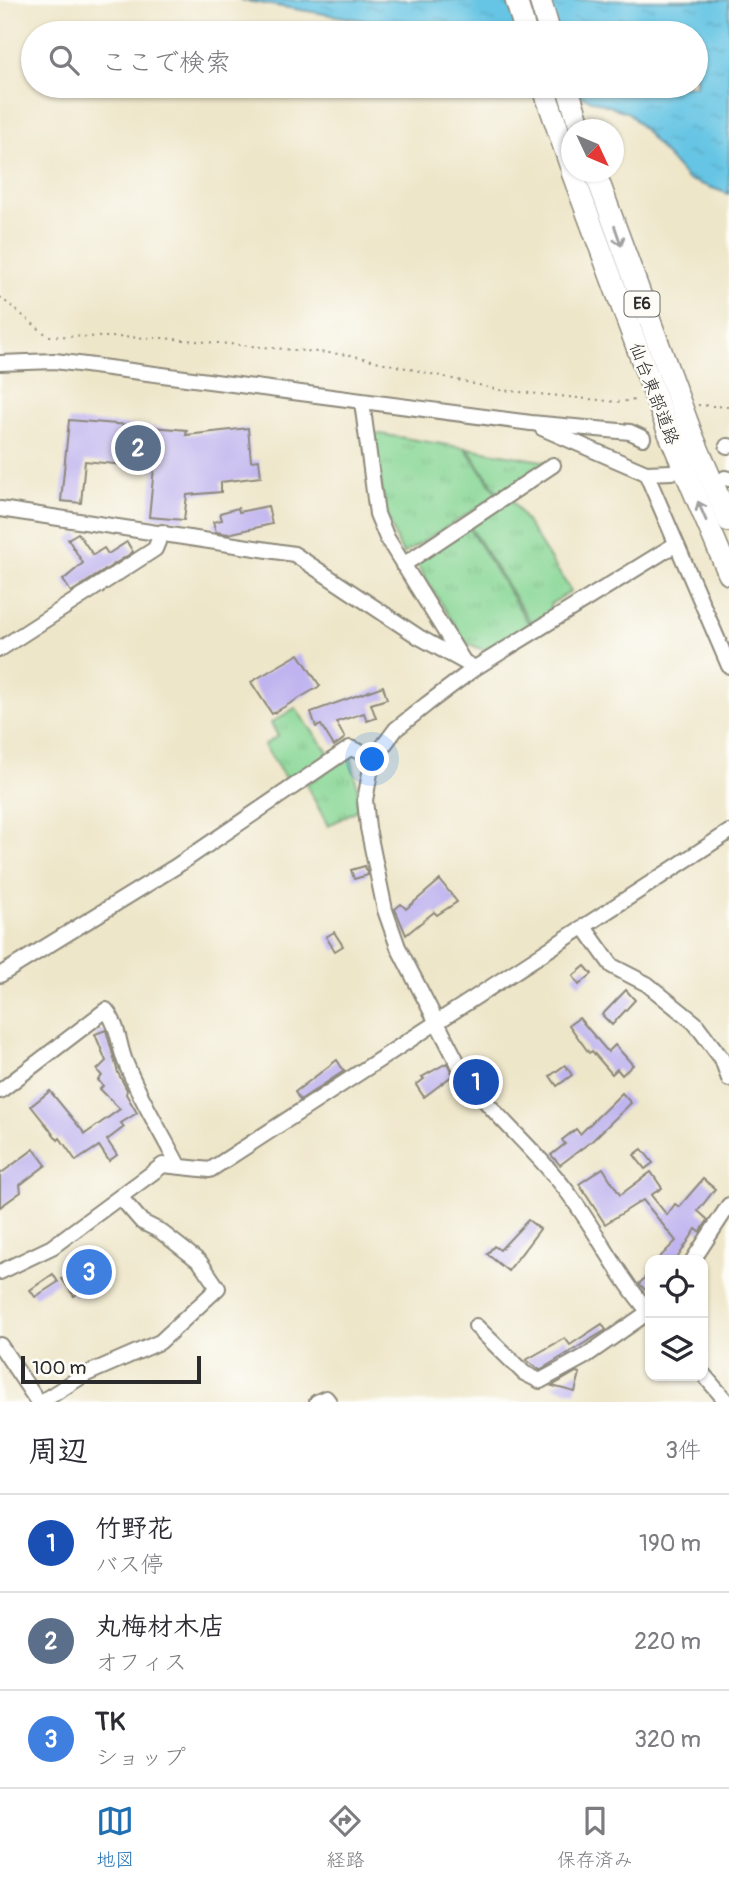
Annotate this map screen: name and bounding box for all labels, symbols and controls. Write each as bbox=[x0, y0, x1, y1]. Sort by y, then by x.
search box bbox=[21, 21, 708, 98]
icon: search bbox=[45, 41, 83, 79]
text: ここで検索 bbox=[101, 47, 231, 79]
north arrow bbox=[561, 119, 624, 182]
one-way arrow bbox=[612, 225, 625, 247]
road number: E6 bbox=[624, 292, 660, 316]
street label: 仙台東部道路 bbox=[624, 339, 684, 449]
pin: 2 bbox=[115, 422, 161, 474]
one-way arrow bbox=[695, 501, 708, 522]
your location bbox=[355, 742, 389, 776]
pin: 1 bbox=[453, 1056, 499, 1108]
pin: 3 bbox=[66, 1246, 112, 1298]
map controls bbox=[645, 1255, 708, 1381]
button: locate bbox=[645, 1255, 708, 1318]
button: layers bbox=[645, 1318, 708, 1381]
scale bar bbox=[21, 1353, 201, 1385]
text: 100 m bbox=[32, 1356, 86, 1380]
text: 周辺 bbox=[28, 1433, 88, 1470]
text: 3件 bbox=[665, 1436, 701, 1465]
text: 竹野花 bbox=[95, 1513, 173, 1545]
text: 1 bbox=[47, 1529, 56, 1558]
text: 190 m bbox=[639, 1529, 701, 1558]
text: バス停 bbox=[95, 1550, 164, 1579]
text: 丸梅材木店 bbox=[95, 1611, 225, 1643]
text: 2 bbox=[45, 1627, 57, 1656]
text: 220 m bbox=[634, 1627, 701, 1656]
text: オフィス bbox=[95, 1648, 187, 1677]
text: TK bbox=[95, 1706, 125, 1738]
text: 3 bbox=[45, 1725, 57, 1754]
text: 320 m bbox=[634, 1725, 701, 1754]
text: ショップ bbox=[95, 1743, 186, 1772]
tab: 地図 bbox=[96, 1802, 134, 1872]
tab: 経路 bbox=[326, 1802, 365, 1872]
tab: 保存済み bbox=[557, 1802, 633, 1872]

